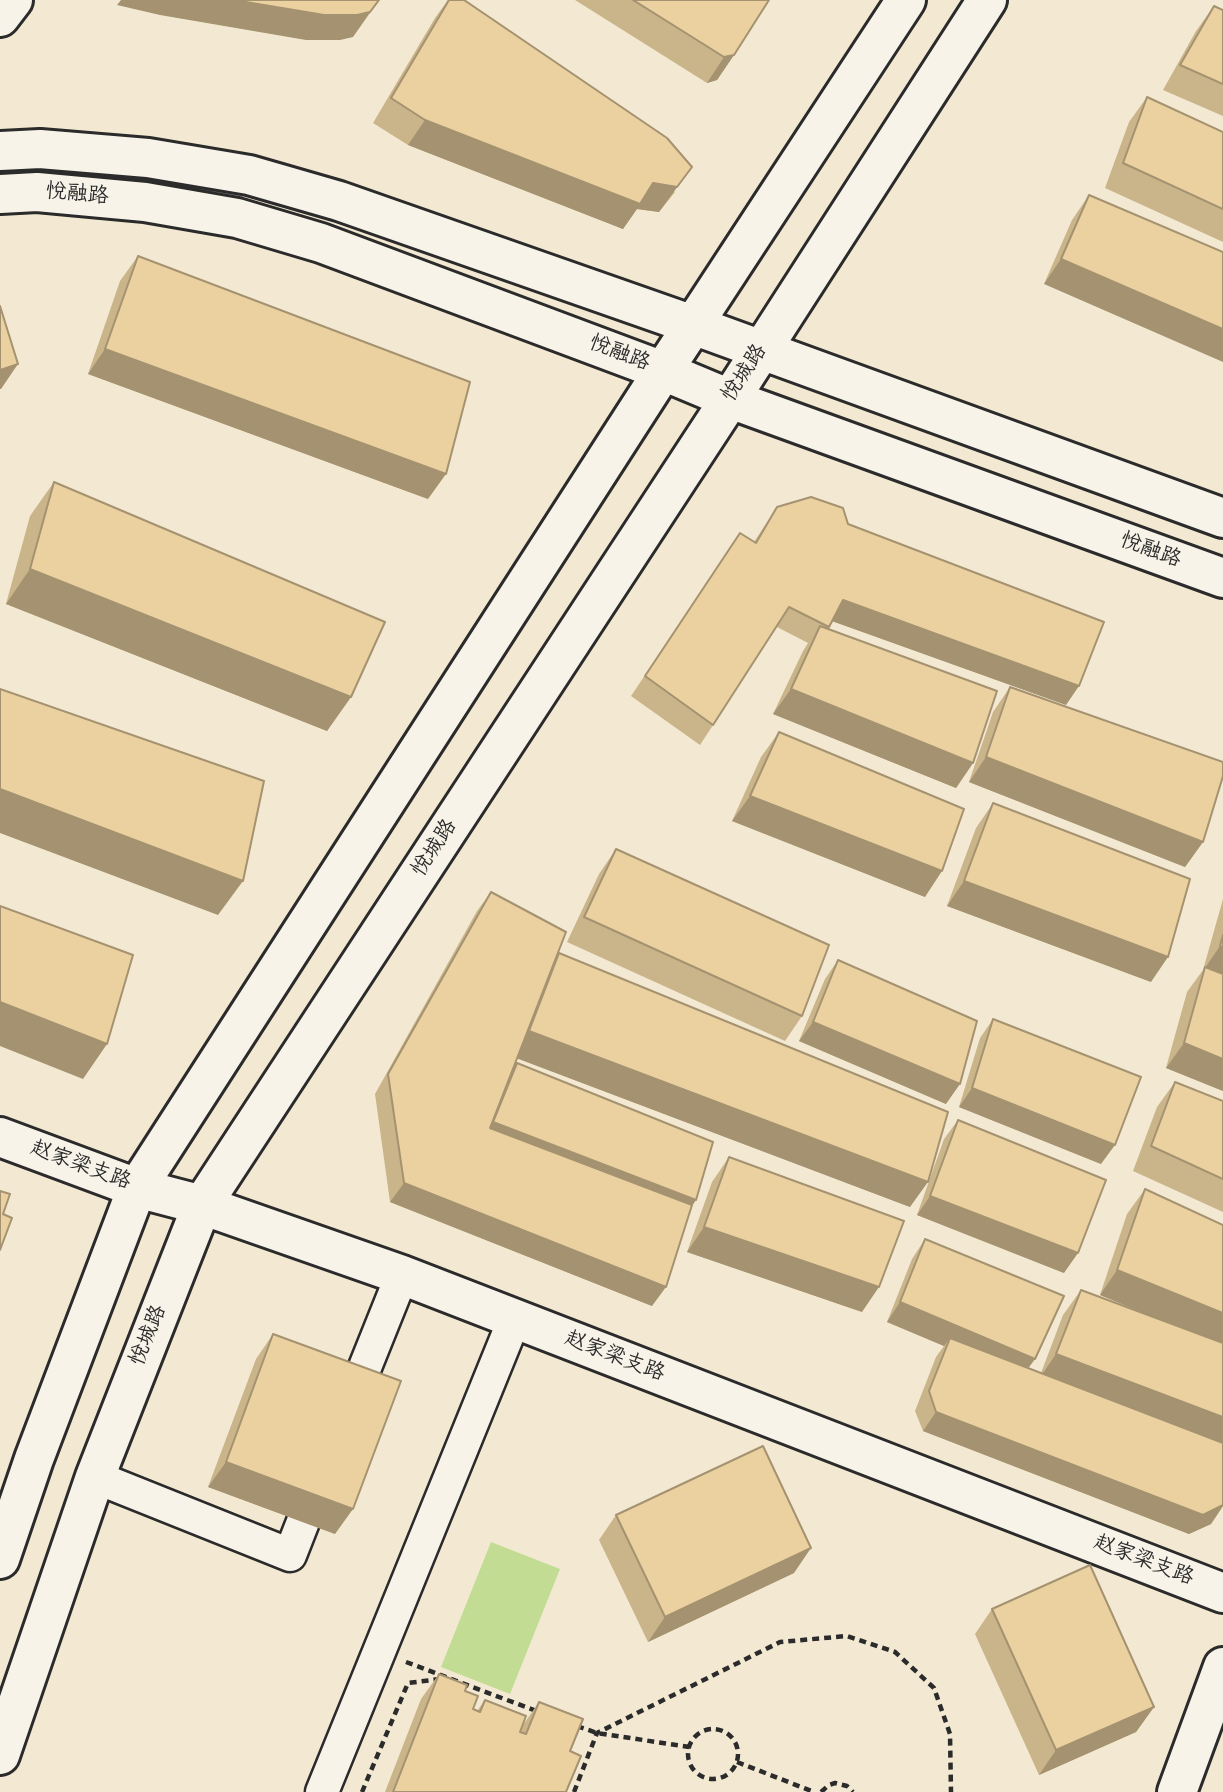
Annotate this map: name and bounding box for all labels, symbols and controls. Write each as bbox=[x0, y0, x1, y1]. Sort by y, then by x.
street label: 悦融路 bbox=[45, 181, 109, 211]
street label: 悦融路 bbox=[585, 332, 653, 378]
street label: 悦城路 bbox=[718, 341, 774, 407]
street label: 悦融路 bbox=[1116, 529, 1184, 575]
street label: 悦城路 bbox=[408, 816, 464, 882]
street label: 赵家梁支路 bbox=[26, 1137, 134, 1197]
street label: 悦城路 bbox=[127, 1302, 173, 1370]
street label: 赵家梁支路 bbox=[560, 1327, 668, 1389]
street label: 赵家梁支路 bbox=[1089, 1531, 1197, 1593]

